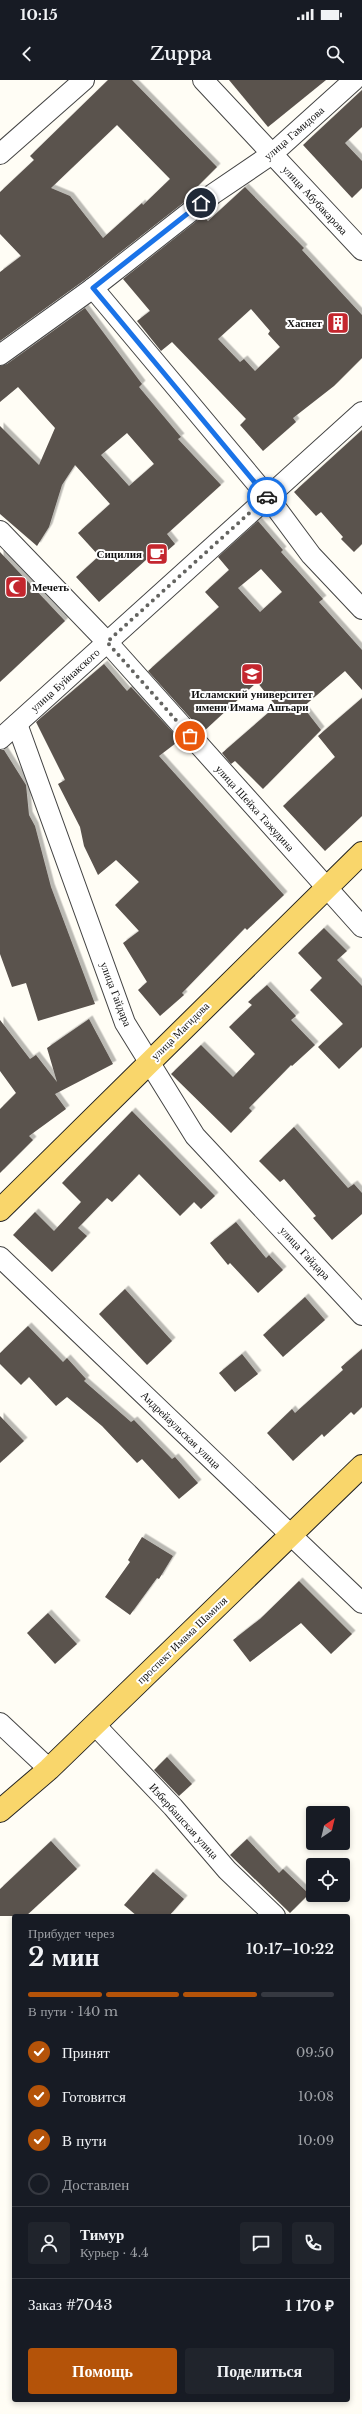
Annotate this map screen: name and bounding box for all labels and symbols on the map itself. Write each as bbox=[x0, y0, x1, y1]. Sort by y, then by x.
street label: улица Гамидова bbox=[261, 103, 327, 163]
street label: улица Абубакарова bbox=[279, 162, 351, 238]
pin bbox=[184, 186, 218, 220]
building icon: Хаснет bbox=[325, 310, 351, 336]
place label: Хаснет bbox=[287, 316, 323, 330]
courier bbox=[247, 477, 287, 517]
cafe icon: Сицилия bbox=[144, 541, 170, 567]
place label: Сицилия bbox=[97, 547, 142, 561]
mosque icon: Мечеть bbox=[3, 574, 29, 600]
place label: Мечеть bbox=[32, 580, 69, 594]
street label: улица Буйнакского bbox=[27, 645, 103, 715]
school or university icon: Исламский университет имени Имама Ашъари bbox=[239, 661, 265, 687]
place label: Исламский университет имени Имама Ашъари bbox=[191, 687, 313, 714]
pin bbox=[173, 719, 207, 753]
street label: улица Шейха Тажудина bbox=[212, 762, 298, 854]
street label: улица Гайдара bbox=[97, 960, 135, 1028]
street label: улица Магидова bbox=[148, 999, 212, 1063]
street label: улица Гайдара bbox=[277, 1223, 333, 1283]
street label: Андрейаульская улица bbox=[138, 1388, 224, 1472]
street label: проспект Имама Шамиля bbox=[134, 1593, 230, 1687]
street label: Избербашская улица bbox=[146, 1780, 222, 1862]
north arrow bbox=[306, 1806, 350, 1850]

